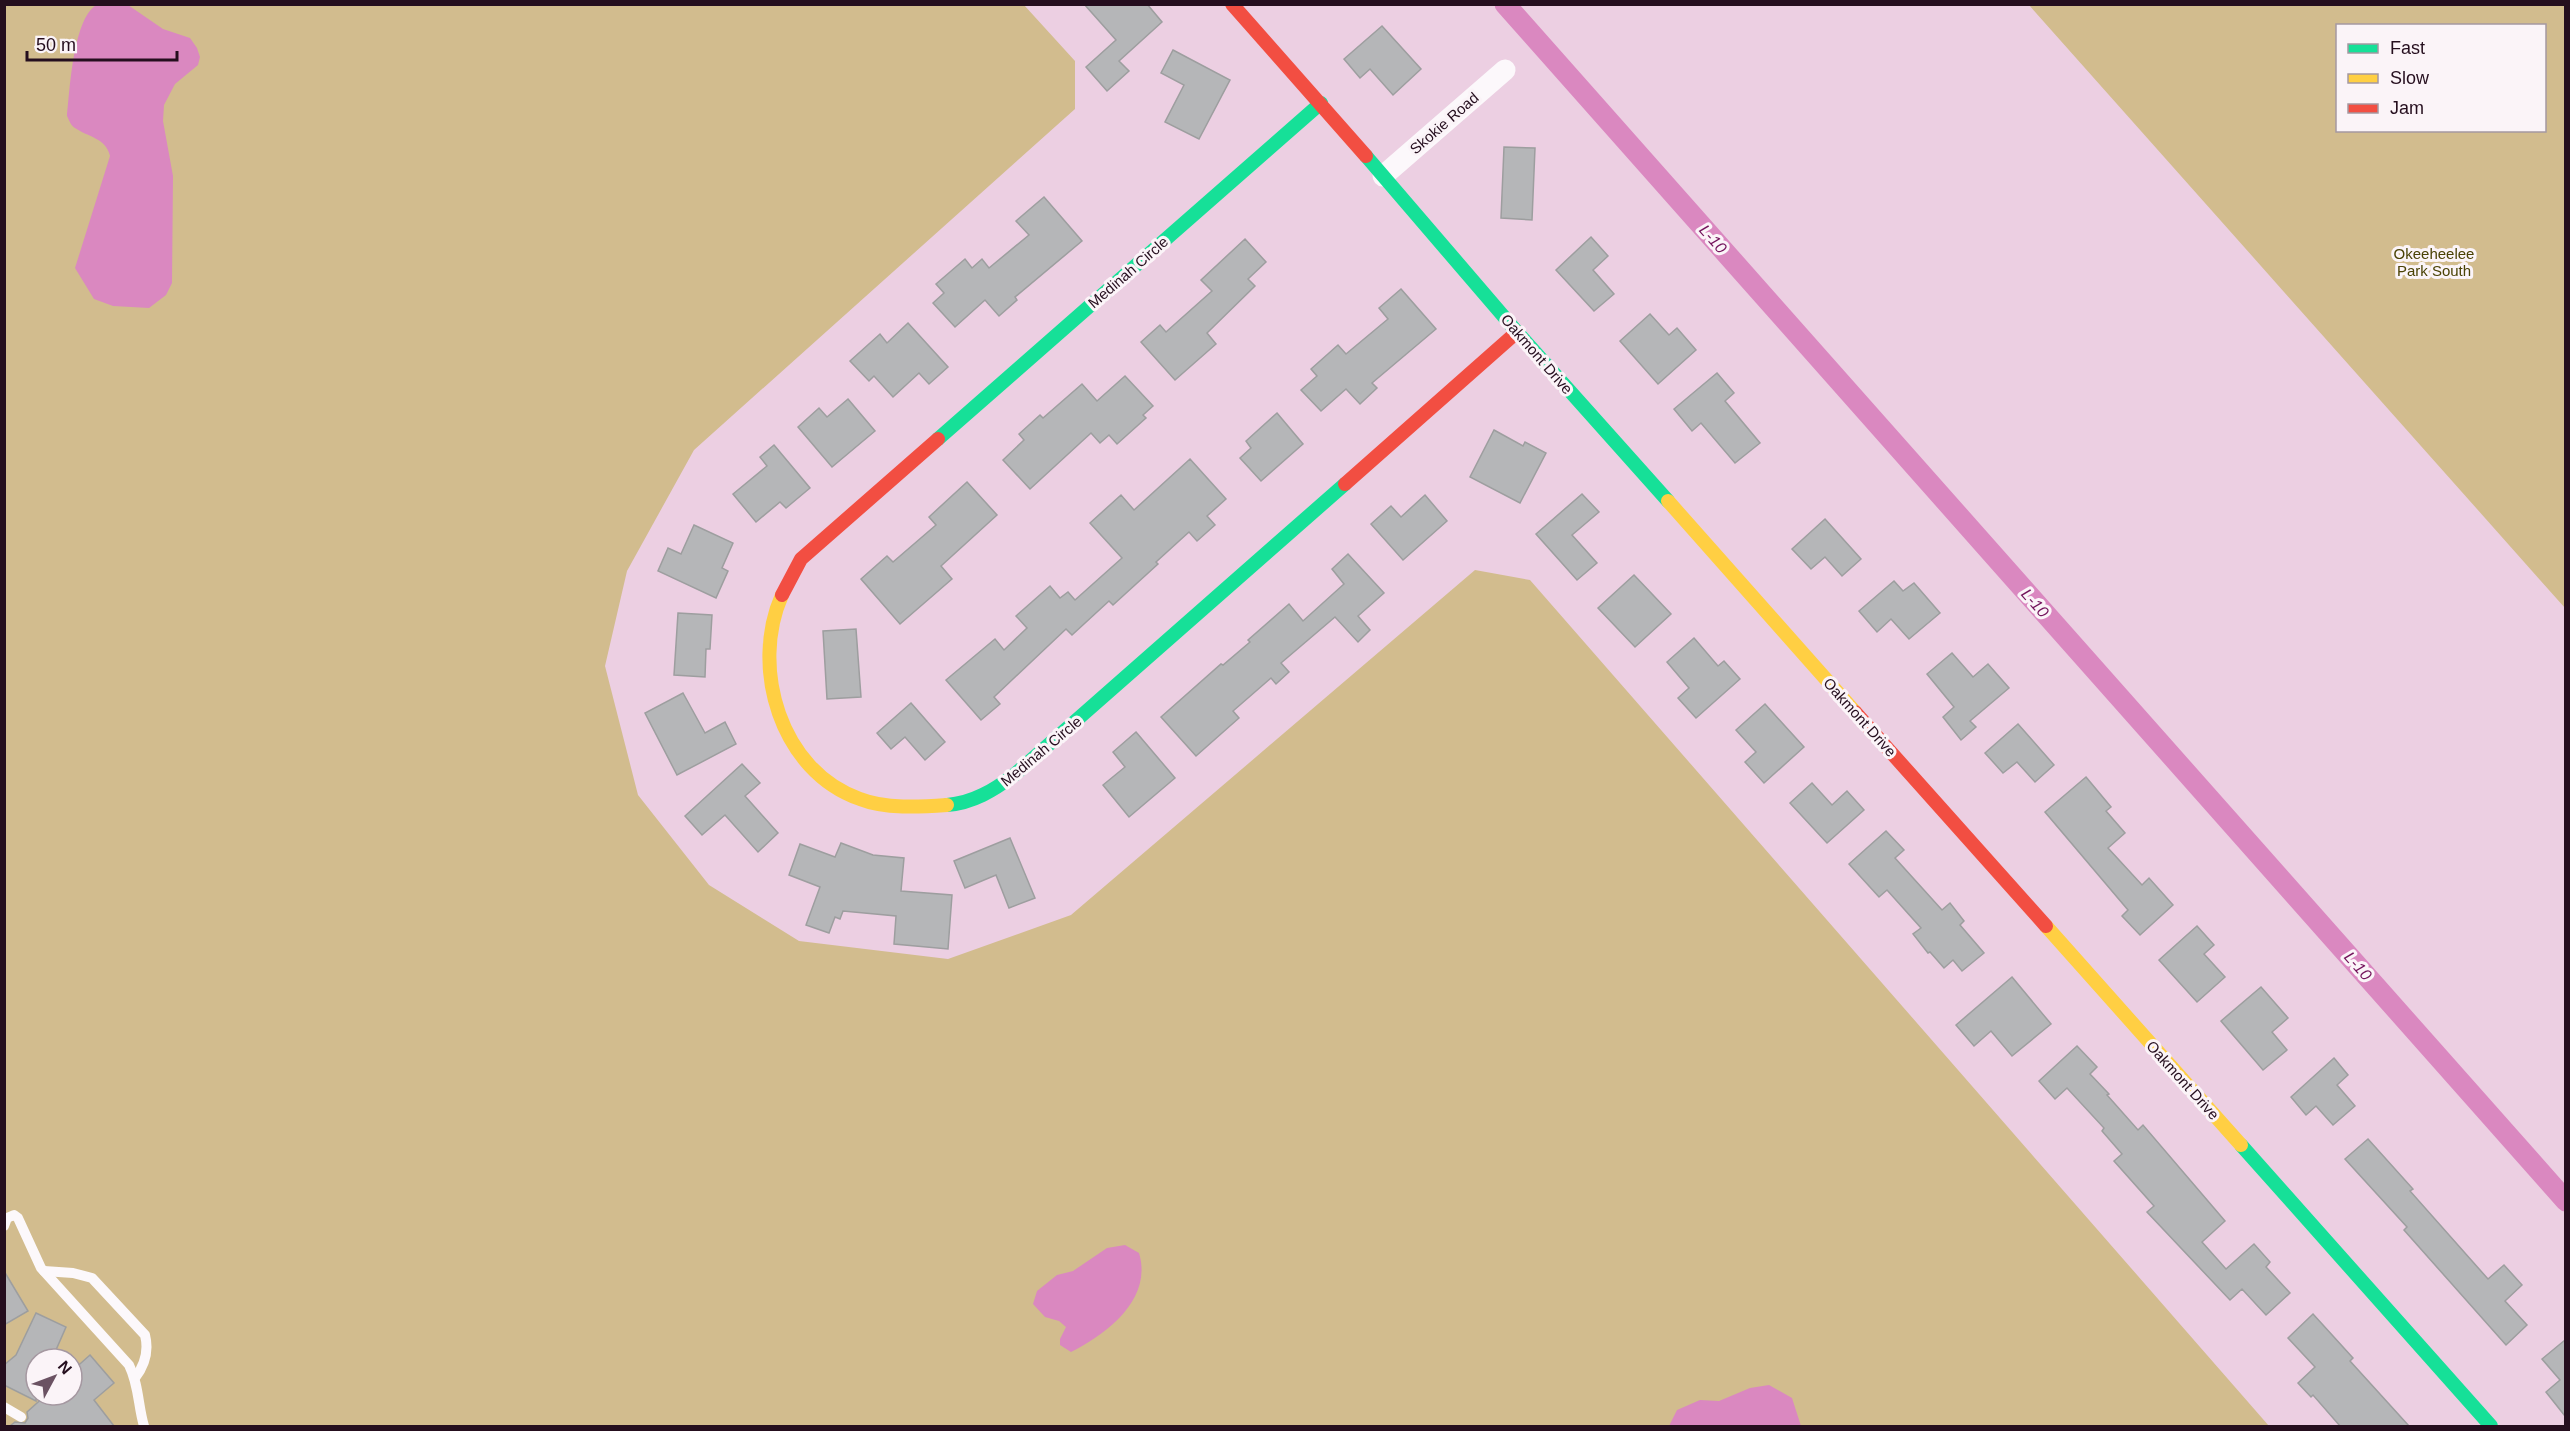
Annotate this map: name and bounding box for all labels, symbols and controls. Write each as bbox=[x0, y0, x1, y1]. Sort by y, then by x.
scale bar bbox=[27, 24, 177, 62]
legend bbox=[2336, 24, 2546, 132]
text: 50 m bbox=[36, 35, 76, 55]
text: Fast bbox=[2390, 38, 2425, 58]
text: Slow bbox=[2390, 68, 2430, 88]
street label: Skokie Road bbox=[1406, 89, 1482, 157]
text: Jam bbox=[2390, 98, 2424, 118]
water label: L-10 bbox=[1696, 221, 1730, 257]
street label: Medinah Circle bbox=[1085, 233, 1171, 311]
park label: Okeeheelee Park South bbox=[2394, 245, 2474, 279]
street label: Oakmont Drive bbox=[1498, 311, 1576, 397]
water label: L-10 bbox=[2018, 585, 2052, 621]
street label: Oakmont Drive bbox=[1820, 674, 1900, 760]
street label: Medinah Circle bbox=[997, 712, 1085, 790]
water label: L-10 bbox=[2341, 948, 2375, 984]
street label: Oakmont Drive bbox=[2143, 1037, 2223, 1123]
north arrow bbox=[24, 1347, 84, 1407]
text: N bbox=[55, 1358, 75, 1377]

